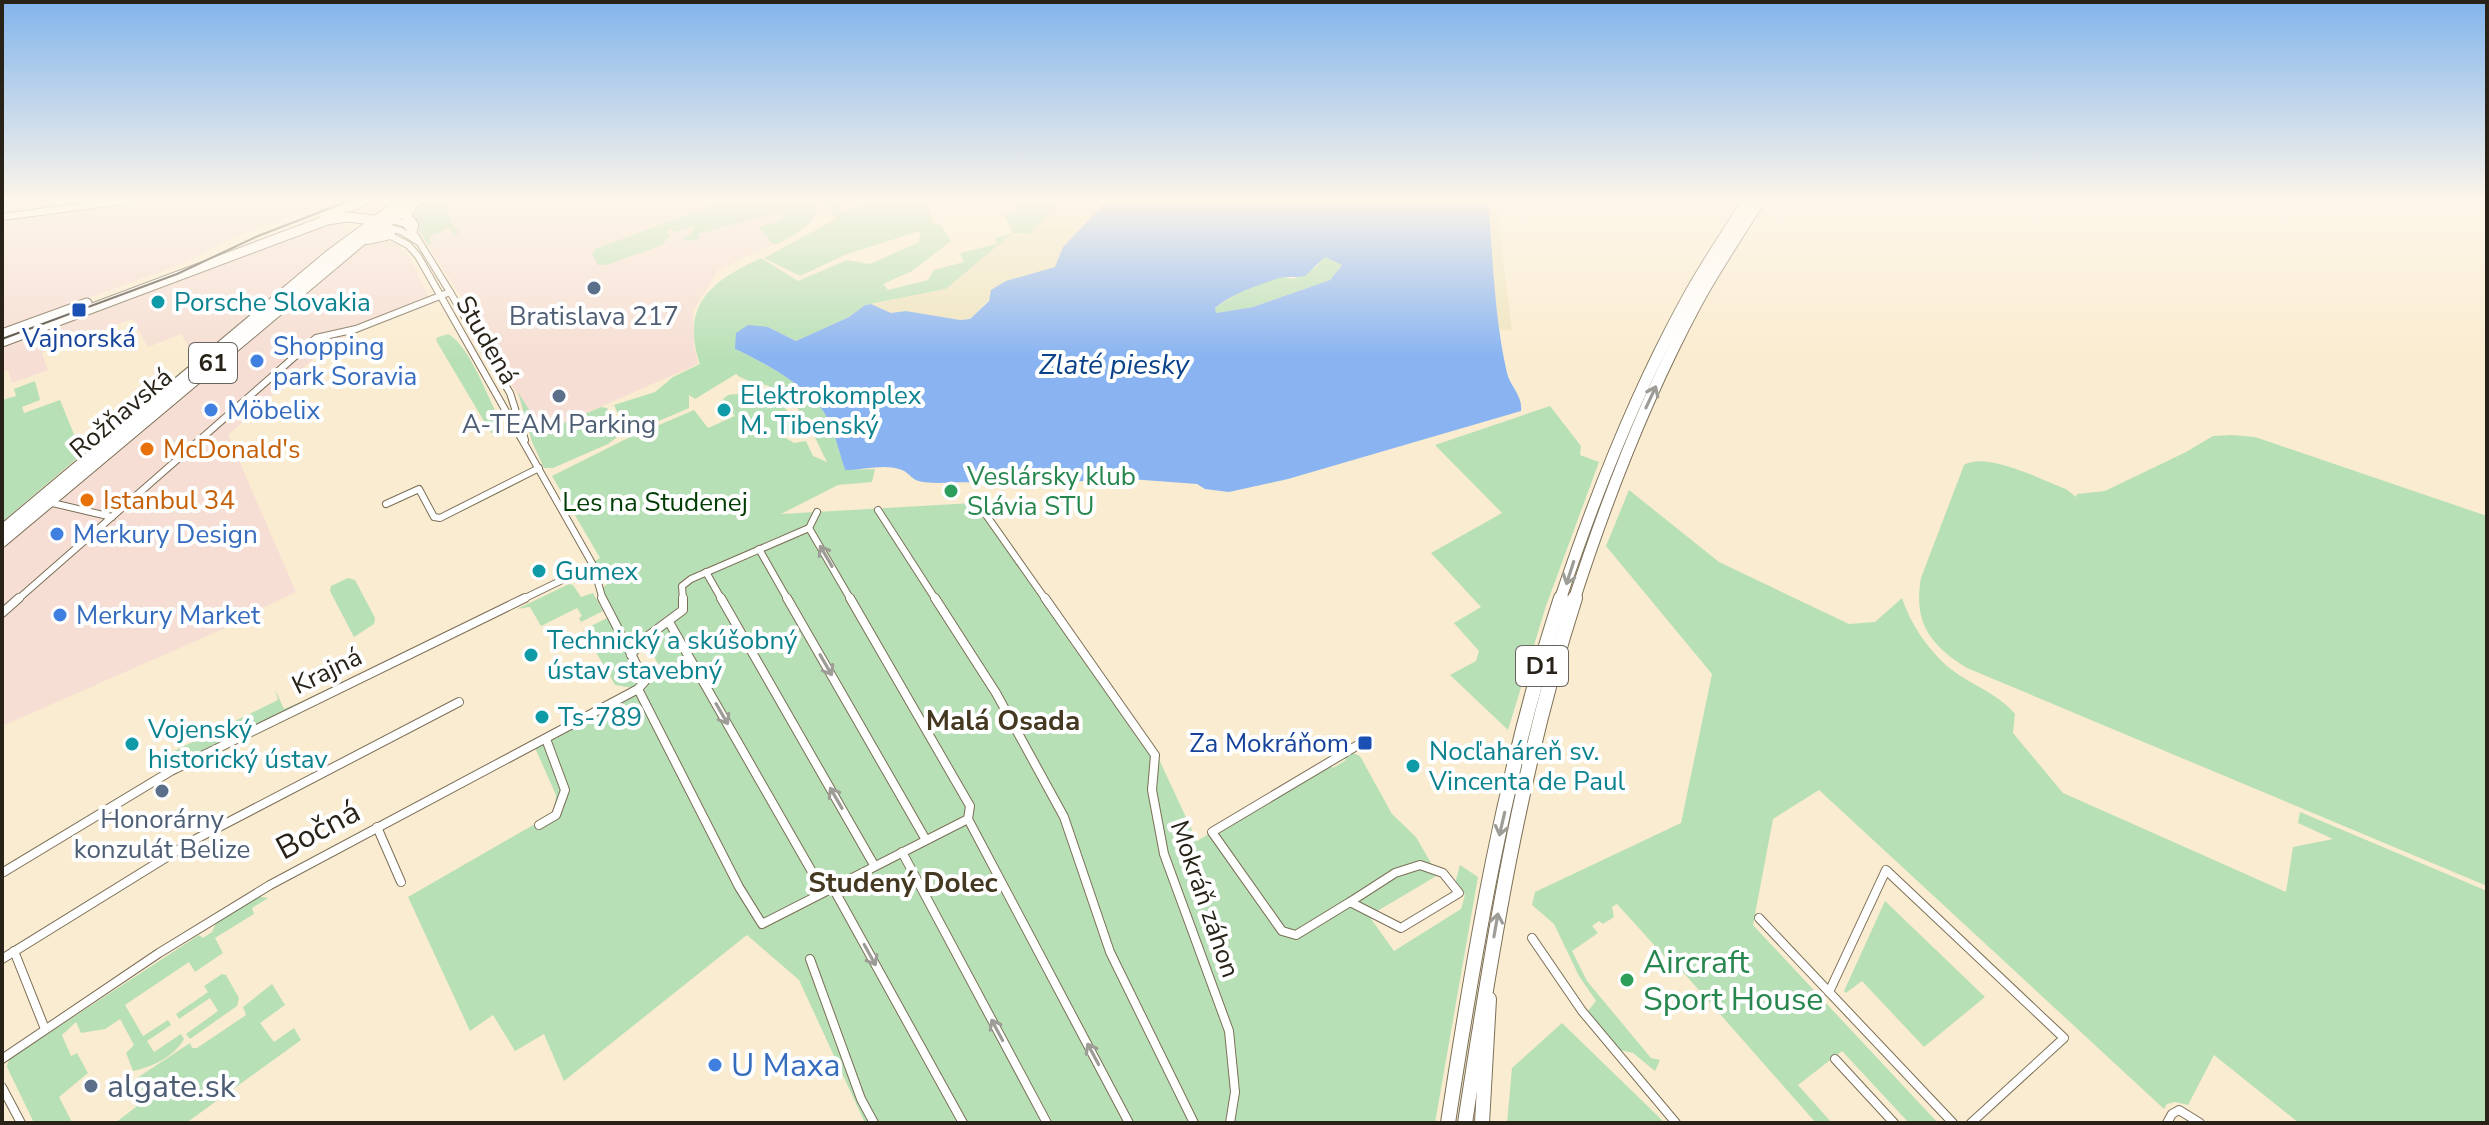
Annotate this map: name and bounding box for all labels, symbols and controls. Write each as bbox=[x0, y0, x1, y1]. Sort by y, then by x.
marker: Bratislava 217 bbox=[585, 279, 603, 297]
place label: Porsche Slovakia bbox=[174, 285, 371, 320]
street label: Studená bbox=[448, 289, 526, 391]
marker: Porsche Slovakia bbox=[149, 293, 167, 311]
place label: Bratislava 217 bbox=[509, 299, 679, 334]
marker: Vajnorská bbox=[70, 301, 88, 319]
place label: Vajnorská bbox=[21, 321, 136, 356]
place label: Shopping park Soravia bbox=[273, 329, 417, 394]
road number: 61 bbox=[189, 343, 237, 383]
water label: Zlaté piesky bbox=[1039, 346, 1191, 384]
marker: Shopping park Soravia bbox=[248, 352, 266, 370]
street label: Rožňavská bbox=[62, 360, 180, 466]
place label: Elektrokomplex M. Tibenský bbox=[740, 378, 922, 443]
one-way arrow bbox=[1644, 385, 1659, 409]
marker: A-TEAM Parking bbox=[550, 387, 568, 405]
place label: Möbelix bbox=[227, 393, 320, 428]
marker: Möbelix bbox=[202, 401, 220, 419]
marker: Elektrokomplex M. Tibenský bbox=[715, 401, 733, 419]
place label: A-TEAM Parking bbox=[462, 407, 656, 442]
place label: McDonald's bbox=[163, 432, 301, 467]
marker: McDonald's bbox=[138, 440, 156, 458]
place label: Veslársky klub Slávia STU bbox=[966, 459, 1136, 524]
marker: Veslársky klub Slávia STU bbox=[942, 482, 960, 500]
place label: Istanbul 34 bbox=[103, 483, 235, 518]
park label: Les na Studenej bbox=[562, 485, 748, 520]
marker: Istanbul 34 bbox=[78, 491, 96, 509]
place label: Merkury Design bbox=[73, 517, 258, 552]
marker: Merkury Design bbox=[48, 525, 66, 543]
one-way arrow bbox=[818, 545, 834, 568]
place label: Gumex bbox=[555, 554, 638, 589]
one-way arrow bbox=[1561, 560, 1576, 585]
marker: Gumex bbox=[530, 562, 548, 580]
place label: Merkury Market bbox=[76, 598, 261, 633]
marker: Merkury Market bbox=[51, 606, 69, 624]
place label: Technický a skúšobný ústav stavebný bbox=[547, 623, 798, 688]
street label: Krajná bbox=[286, 639, 368, 703]
marker: Technický a skúšobný ústav stavebný bbox=[522, 646, 540, 664]
road number: D1 bbox=[1516, 646, 1568, 686]
one-way arrow bbox=[818, 653, 834, 676]
place label: Ts-789 bbox=[558, 700, 642, 735]
one-way arrow bbox=[714, 702, 730, 725]
district label: Malá Osada bbox=[926, 702, 1080, 740]
marker: Ts-789 bbox=[533, 708, 551, 726]
place label: Vojenský historický ústav bbox=[147, 712, 328, 777]
place label: Za Mokráňom bbox=[1189, 726, 1349, 761]
marker: Za Mokráňom bbox=[1356, 734, 1374, 752]
place label: Nocľaháreň sv. Vincenta de Paul bbox=[1428, 734, 1626, 799]
marker: Vojenský historický ústav bbox=[123, 735, 141, 753]
marker: Nocľaháreň sv. Vincenta de Paul bbox=[1404, 757, 1422, 775]
marker: Honorárny konzulát Belize bbox=[153, 782, 171, 800]
one-way arrow bbox=[828, 787, 844, 810]
street label: Bočná bbox=[268, 790, 368, 870]
place label: Honorárny konzulát Belize bbox=[74, 802, 250, 867]
one-way arrow bbox=[1494, 811, 1509, 836]
street label: Mokráň záhon bbox=[1162, 816, 1248, 982]
district label: Studený Dolec bbox=[808, 864, 998, 902]
one-way arrow bbox=[1489, 913, 1504, 939]
place label: Aircraft Sport House bbox=[1643, 941, 1823, 1021]
one-way arrow bbox=[863, 942, 878, 966]
marker: Aircraft Sport House bbox=[1618, 971, 1636, 989]
one-way arrow bbox=[989, 1018, 1004, 1042]
one-way arrow bbox=[1084, 1043, 1100, 1067]
place label: U Maxa bbox=[731, 1044, 840, 1087]
marker: U Maxa bbox=[706, 1056, 724, 1074]
place label: algate.sk bbox=[107, 1065, 237, 1108]
marker: algate.sk bbox=[82, 1077, 100, 1095]

